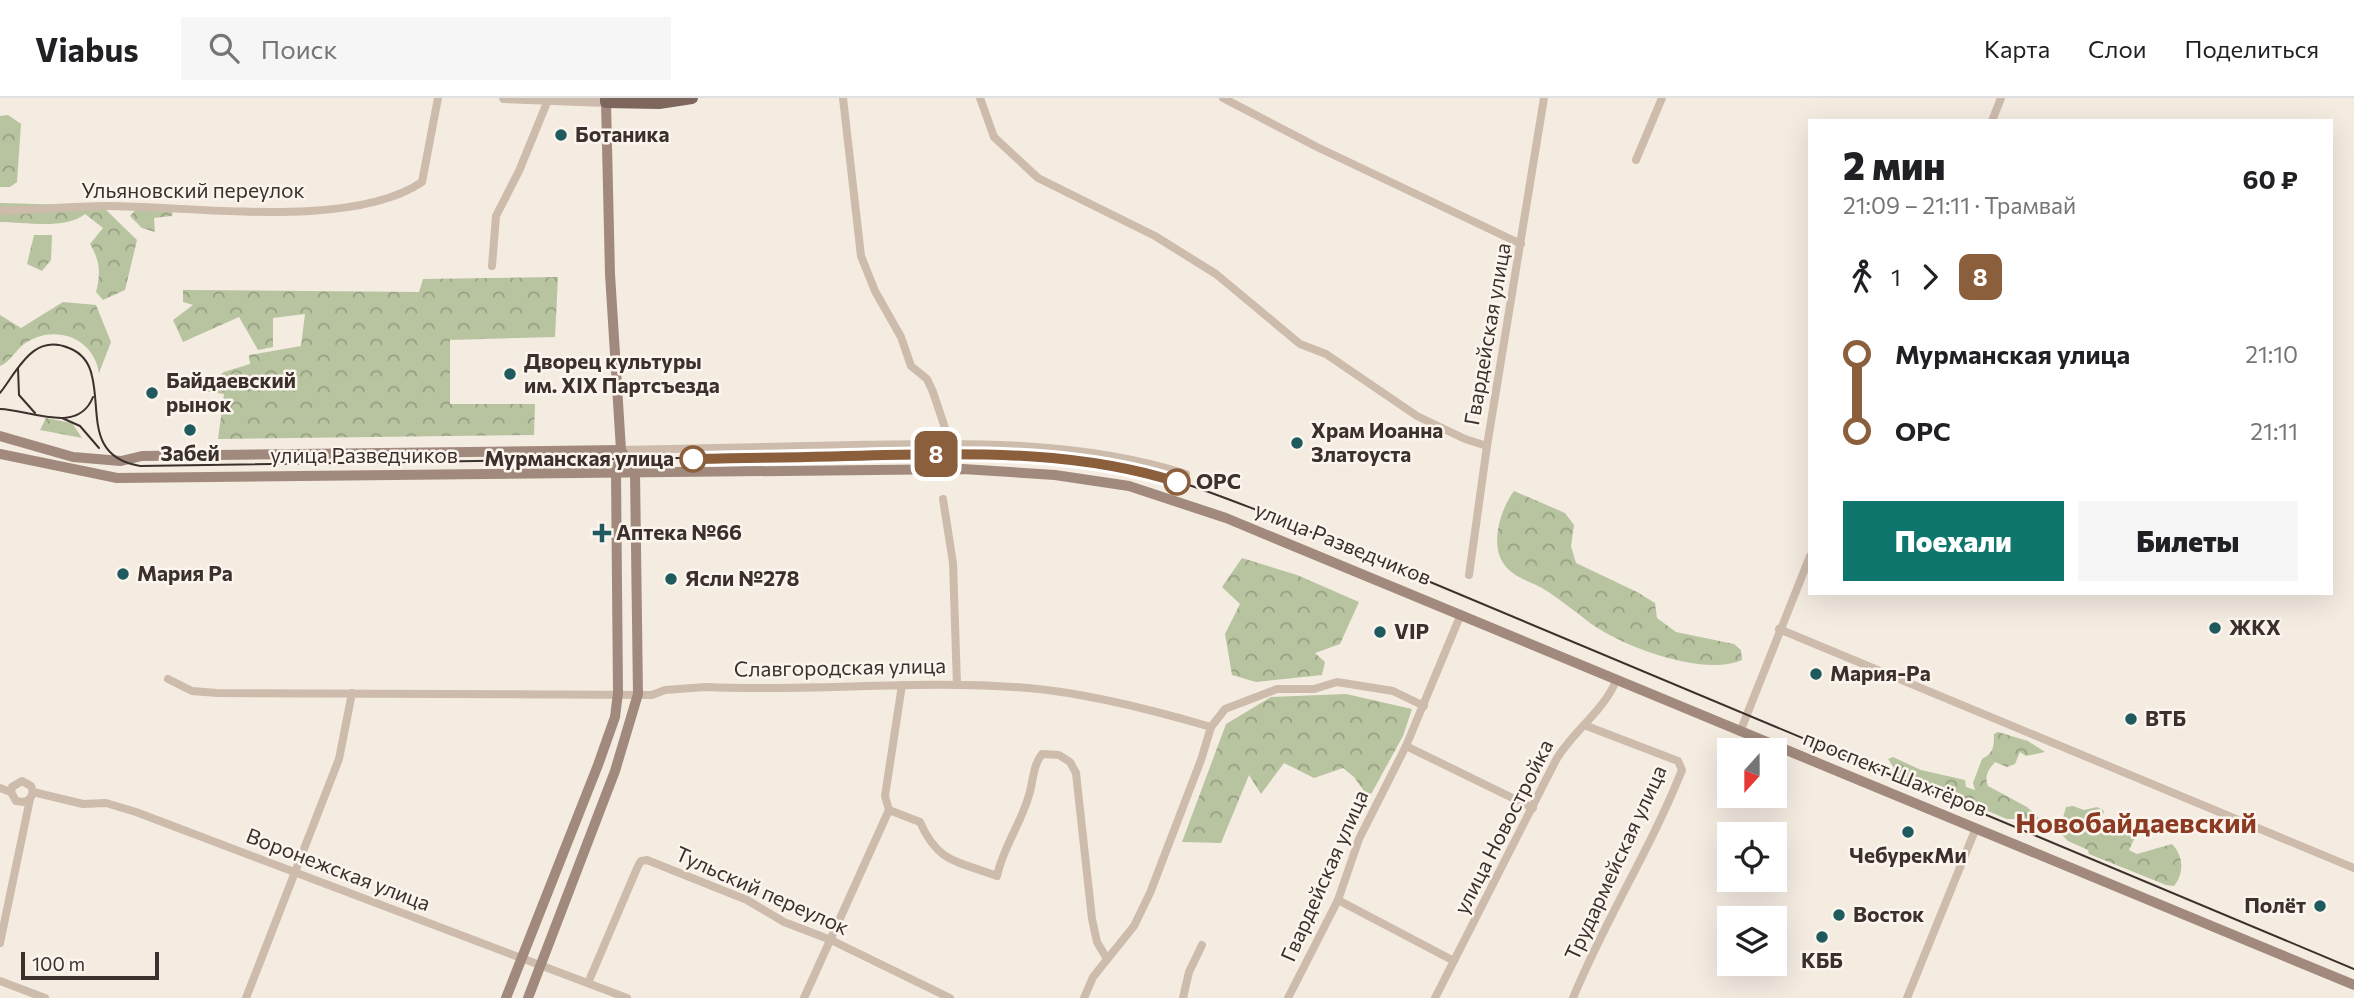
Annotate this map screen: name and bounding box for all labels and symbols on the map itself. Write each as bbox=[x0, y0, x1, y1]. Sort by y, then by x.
place label: Ботаника bbox=[575, 121, 670, 146]
marker: Ботаника bbox=[553, 127, 569, 143]
street label: Ульяновский переулок bbox=[81, 177, 305, 202]
street label: Гвардейская улица bbox=[1458, 241, 1515, 427]
place label: Дворец культуры им. XIX Партсъезда bbox=[524, 348, 720, 397]
marker: Дворец культуры им. XIX Партсъезда bbox=[502, 366, 518, 382]
place label: Байдаевский рынок bbox=[166, 367, 296, 416]
marker: Байдаевский рынок bbox=[144, 385, 160, 401]
place label: Храм Иоанна Златоуста bbox=[1311, 417, 1443, 466]
marker: Забей bbox=[182, 422, 198, 438]
line badge: 8 bbox=[913, 431, 959, 477]
marker: Храм Иоанна Златоуста bbox=[1289, 435, 1305, 451]
place label: Забей bbox=[160, 440, 220, 465]
street label: улица Разведчиков bbox=[270, 442, 458, 467]
place label: Мурманская улица bbox=[484, 445, 674, 470]
marker: Мурманская улица bbox=[680, 446, 706, 472]
place label: ОРС bbox=[1196, 468, 1241, 493]
marker: ОРС bbox=[1164, 469, 1190, 495]
street label: улица Разведчиков bbox=[1252, 496, 1435, 589]
place label: Аптека №66 bbox=[616, 519, 742, 544]
marker: Аптека №66 bbox=[594, 525, 610, 541]
place label: Мария Ра bbox=[137, 560, 233, 585]
place label: Ясли №278 bbox=[685, 565, 799, 590]
marker: Мария Ра bbox=[115, 566, 131, 582]
marker: Ясли №278 bbox=[663, 571, 679, 587]
place label: ЖКХ bbox=[2229, 614, 2281, 639]
place label: VIP bbox=[1394, 618, 1429, 643]
marker: ЖКХ bbox=[2207, 620, 2223, 636]
marker: VIP bbox=[1372, 624, 1388, 640]
street label: Славгородская улица bbox=[734, 652, 946, 681]
place label: Мария-Ра bbox=[1830, 660, 1931, 685]
marker: Мария-Ра bbox=[1808, 666, 1824, 682]
place label: ВТБ bbox=[2145, 705, 2186, 730]
marker: ВТБ bbox=[2123, 711, 2139, 727]
street label: проспект Шахтёров bbox=[1800, 724, 1991, 821]
street label: улица Новостройка bbox=[1448, 735, 1558, 918]
north arrow bbox=[1717, 738, 1787, 808]
street label: Трудармейская улица bbox=[1558, 761, 1671, 964]
street label: Гвардейская улица bbox=[1275, 786, 1373, 965]
district label: Новобайдаевский bbox=[2015, 805, 2257, 839]
street label: Воронежская улица bbox=[243, 822, 434, 915]
marker: ЧебурекМи bbox=[1900, 824, 1916, 840]
street label: Тульский переулок bbox=[672, 840, 853, 939]
place label: ЧебурекМи bbox=[1849, 842, 1967, 867]
place label: Полёт bbox=[2244, 892, 2306, 917]
marker: Полёт bbox=[2312, 898, 2328, 914]
place label: Восток bbox=[1853, 901, 1924, 926]
marker: Восток bbox=[1831, 907, 1847, 923]
marker: КББ bbox=[1814, 929, 1830, 945]
place label: КББ bbox=[1801, 947, 1843, 972]
scale bar bbox=[21, 949, 159, 981]

